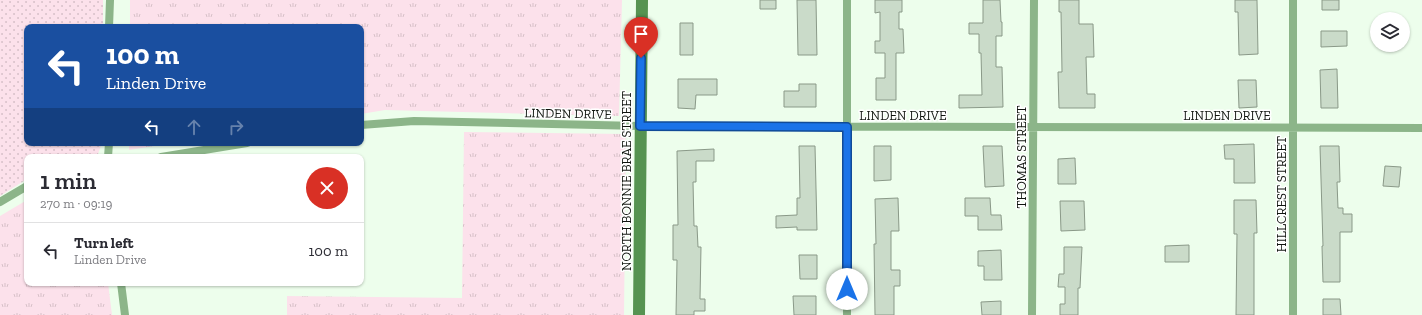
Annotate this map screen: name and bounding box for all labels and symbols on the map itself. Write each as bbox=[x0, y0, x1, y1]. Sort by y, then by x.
pin bbox=[624, 17, 658, 58]
street label: NORTH BONNIE BRAE STREET bbox=[619, 91, 634, 271]
street label: LINDEN DRIVE bbox=[524, 105, 612, 122]
street label: THOMAS STREET bbox=[1014, 105, 1029, 209]
street label: LINDEN DRIVE bbox=[859, 108, 947, 123]
street label: LINDEN DRIVE bbox=[1183, 108, 1271, 123]
street label: HILLCREST STREET bbox=[1274, 136, 1289, 252]
position arrow bbox=[826, 268, 868, 310]

